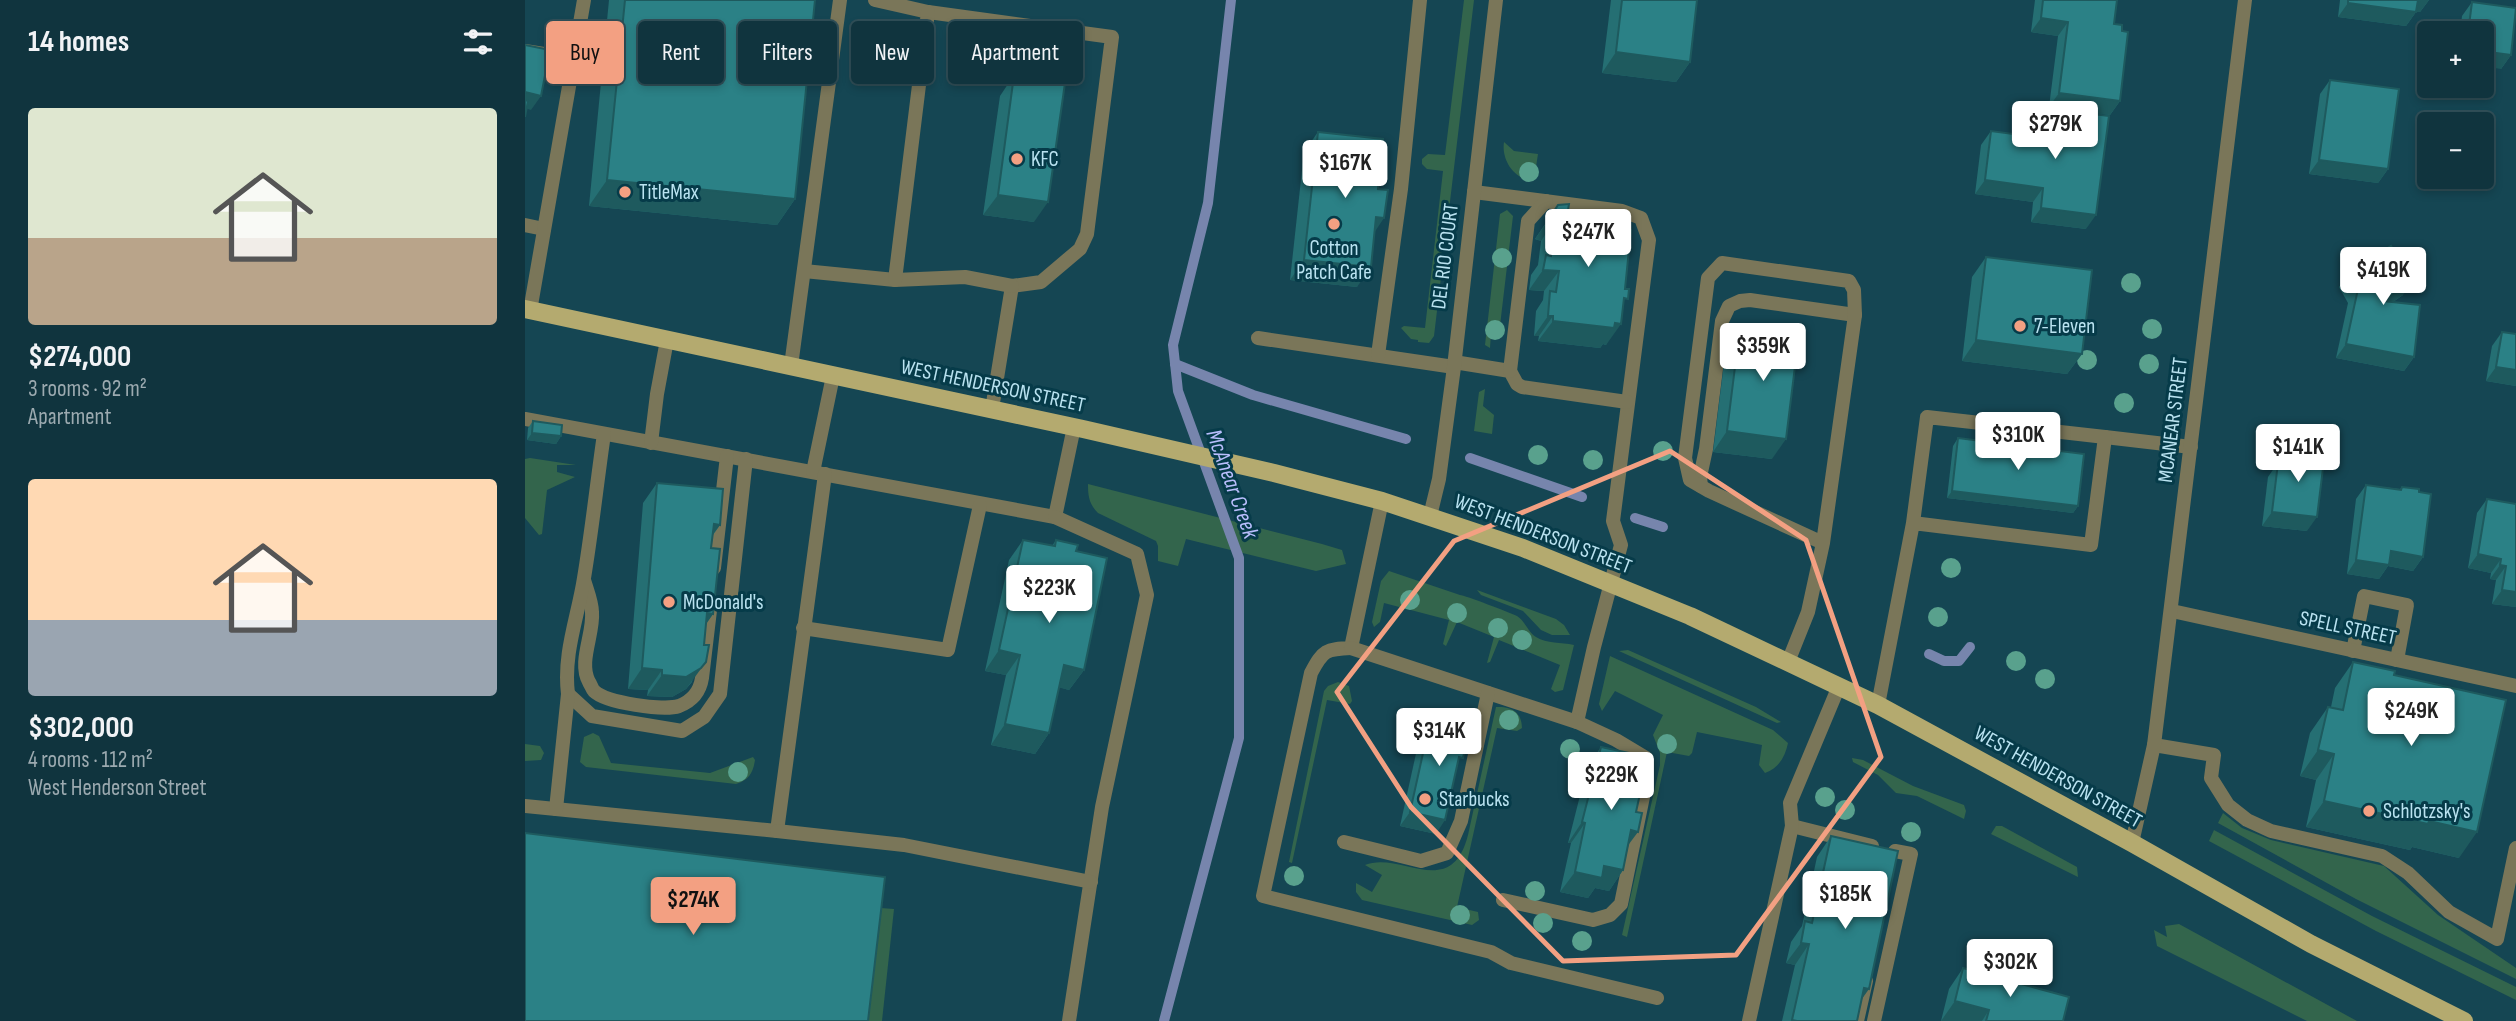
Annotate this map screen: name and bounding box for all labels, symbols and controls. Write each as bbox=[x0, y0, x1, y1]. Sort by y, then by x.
chip: Buy bbox=[546, 21, 624, 84]
chip: Rent bbox=[638, 21, 724, 84]
chip: Filters bbox=[738, 21, 837, 84]
chip: New bbox=[851, 21, 934, 84]
chip: Apartment bbox=[948, 21, 1083, 84]
map controls bbox=[2417, 21, 2494, 189]
button: + bbox=[2417, 21, 2494, 98]
icon: filters bbox=[459, 23, 497, 61]
text: 14 homes bbox=[28, 24, 129, 60]
pin: $279K bbox=[2006, 102, 2104, 161]
text: $279K bbox=[2028, 110, 2082, 138]
button: − bbox=[2417, 112, 2494, 189]
pin: $167K bbox=[1296, 140, 1394, 200]
place label: KFC bbox=[1031, 147, 1059, 172]
text: $167K bbox=[1318, 149, 1372, 177]
marker: KFC bbox=[1009, 151, 1025, 167]
icon: home bbox=[200, 154, 326, 280]
place label: TitleMax bbox=[639, 180, 699, 205]
marker: TitleMax bbox=[617, 184, 633, 200]
street label: DEL RIO COURT bbox=[1426, 201, 1464, 310]
pin: $247K bbox=[1539, 210, 1637, 269]
marker: Cotton Patch Cafe bbox=[1326, 216, 1342, 232]
text: $247K bbox=[1561, 218, 1615, 246]
place label: Cotton Patch Cafe bbox=[1296, 236, 1372, 285]
pin: $419K bbox=[2334, 247, 2432, 307]
text: $419K bbox=[2356, 256, 2410, 284]
place label: 7-Eleven bbox=[2034, 314, 2095, 339]
marker: 7-Eleven bbox=[2012, 318, 2028, 334]
pin: $359K bbox=[1714, 324, 1812, 383]
text: $359K bbox=[1736, 332, 1790, 360]
text: $274,000 bbox=[28, 339, 131, 375]
street label: WEST HENDERSON STREET bbox=[898, 354, 1088, 418]
street label: MCANEAR STREET bbox=[2153, 356, 2193, 484]
text: 3 rooms · 92 m² bbox=[28, 375, 147, 403]
text: Apartment bbox=[28, 403, 112, 431]
pin: $310K bbox=[1969, 412, 2067, 472]
text: $310K bbox=[1991, 421, 2045, 449]
pin: $141K bbox=[2249, 424, 2347, 484]
water label: McAnear Creek bbox=[1199, 426, 1265, 544]
text: $141K bbox=[2272, 433, 2324, 461]
street label: WEST HENDERSON STREET bbox=[1451, 489, 1636, 580]
icon: home bbox=[200, 525, 326, 651]
pin: $223K bbox=[1000, 566, 1098, 625]
text: $223K bbox=[1022, 574, 1076, 602]
place label: McDonald's bbox=[683, 590, 764, 615]
marker: McDonald's bbox=[661, 594, 677, 610]
street label: SPELL STREET bbox=[2297, 606, 2399, 651]
pin: $249K bbox=[2362, 688, 2460, 748]
text: $249K bbox=[2384, 697, 2438, 725]
pin: $314K bbox=[1390, 708, 1488, 768]
text: $302,000 bbox=[28, 710, 134, 746]
text: $314K bbox=[1412, 717, 1466, 745]
street label: WEST HENDERSON STREET bbox=[1970, 720, 2147, 834]
text: 4 rooms · 112 m² bbox=[28, 746, 153, 774]
pin: $229K bbox=[1562, 752, 1660, 812]
text: $229K bbox=[1584, 761, 1638, 789]
text: West Henderson Street bbox=[28, 774, 206, 802]
place label: Starbucks bbox=[1439, 787, 1510, 812]
marker: Starbucks bbox=[1417, 791, 1433, 807]
place label: Schlotzsky's bbox=[2383, 799, 2471, 824]
marker: Schlotzsky's bbox=[2361, 803, 2377, 819]
pin: $185K bbox=[1796, 872, 1894, 931]
pin: $274K bbox=[644, 878, 742, 937]
text: $185K bbox=[1818, 880, 1872, 908]
text: $274K bbox=[667, 886, 719, 914]
pin: $302K bbox=[1961, 940, 2059, 999]
text: $302K bbox=[1983, 948, 2037, 976]

